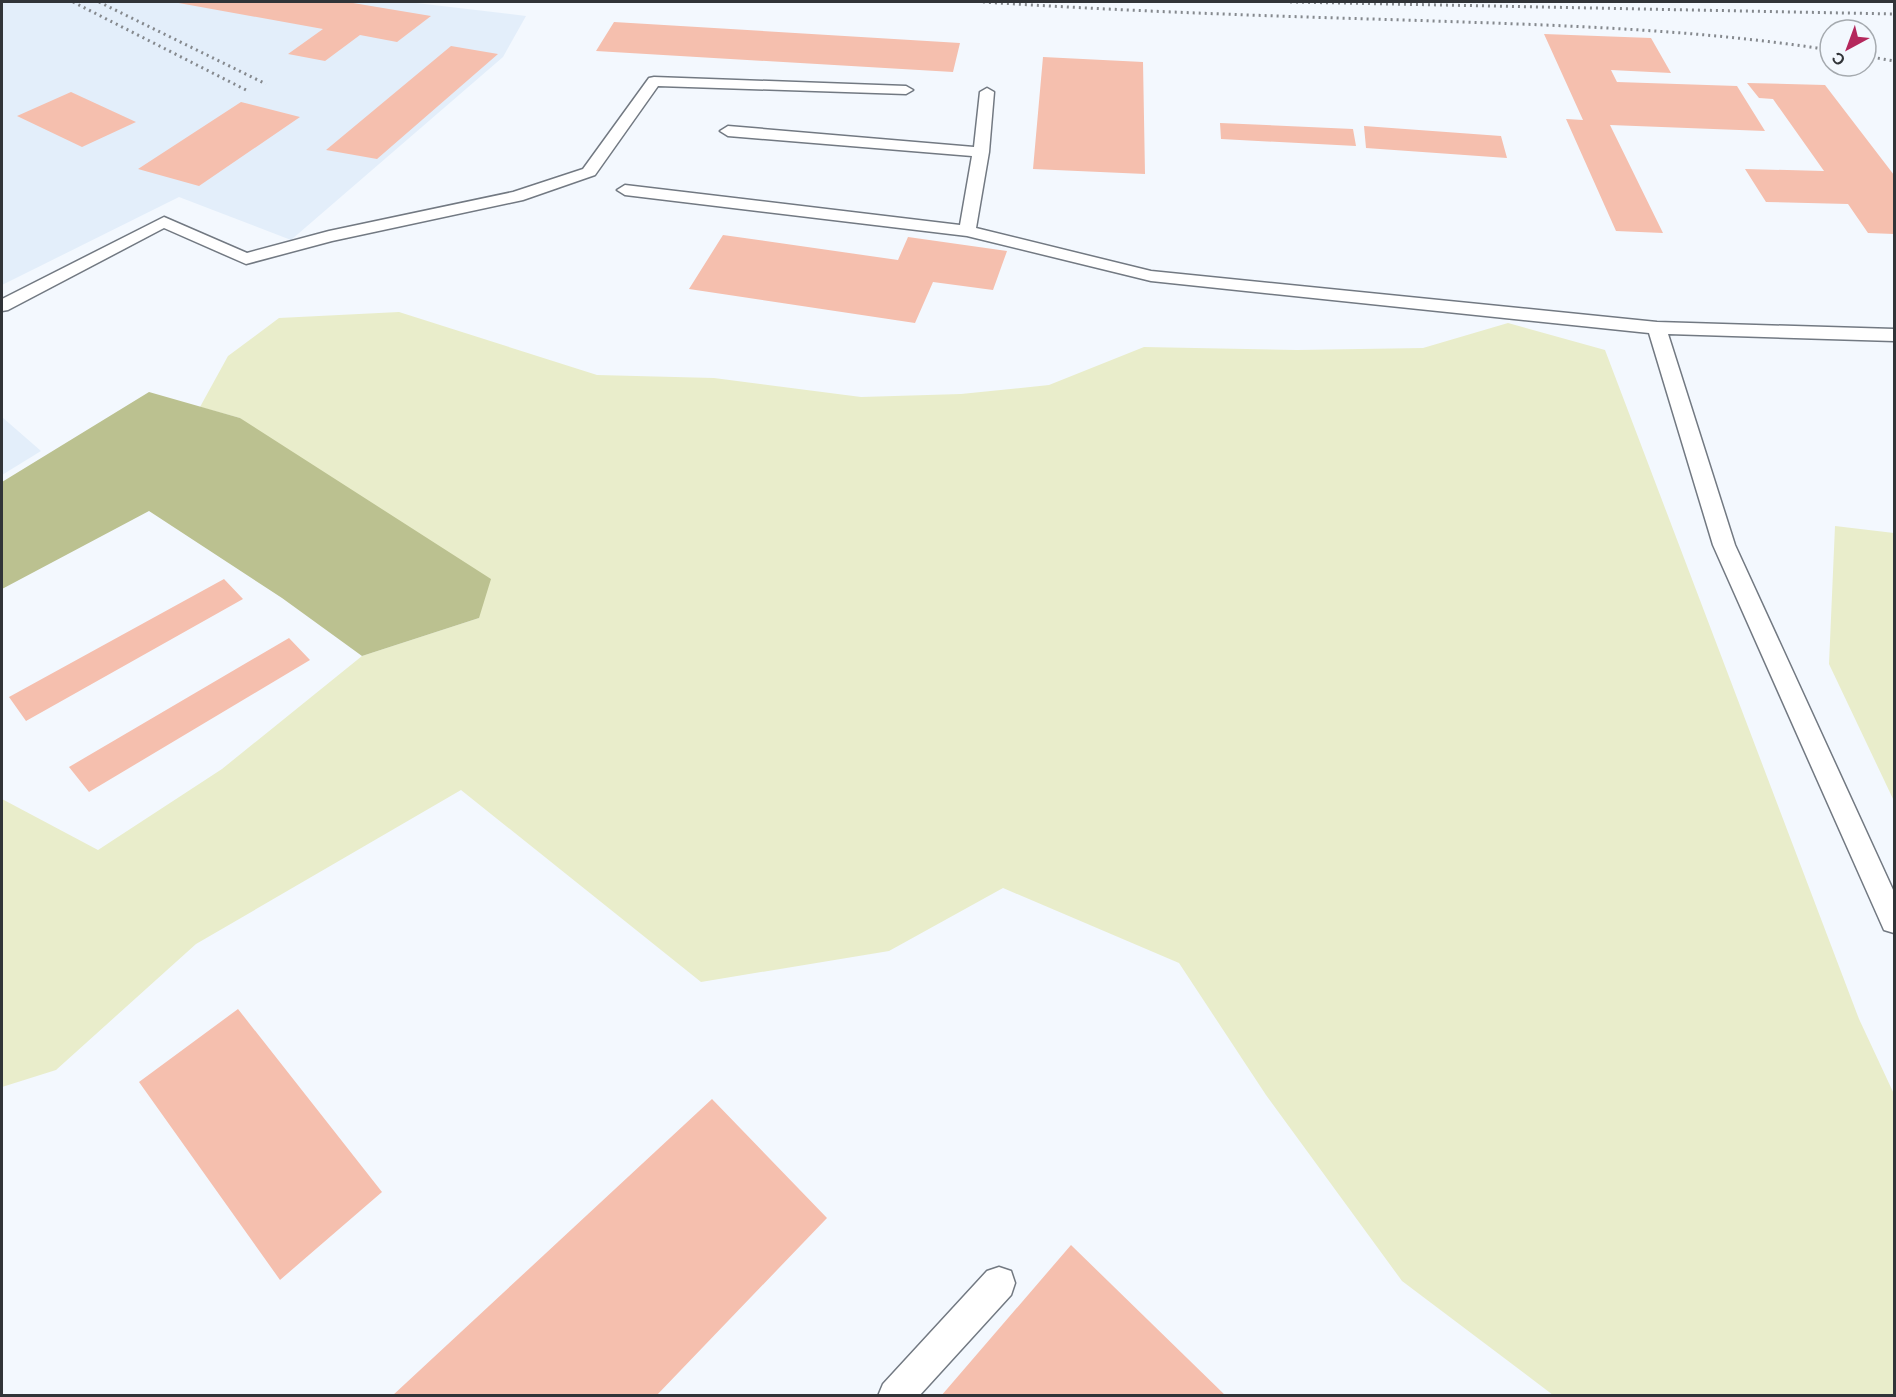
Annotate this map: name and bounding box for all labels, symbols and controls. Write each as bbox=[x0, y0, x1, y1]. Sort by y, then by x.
north arrow bbox=[1818, 18, 1878, 78]
text: С bbox=[1828, 48, 1849, 70]

